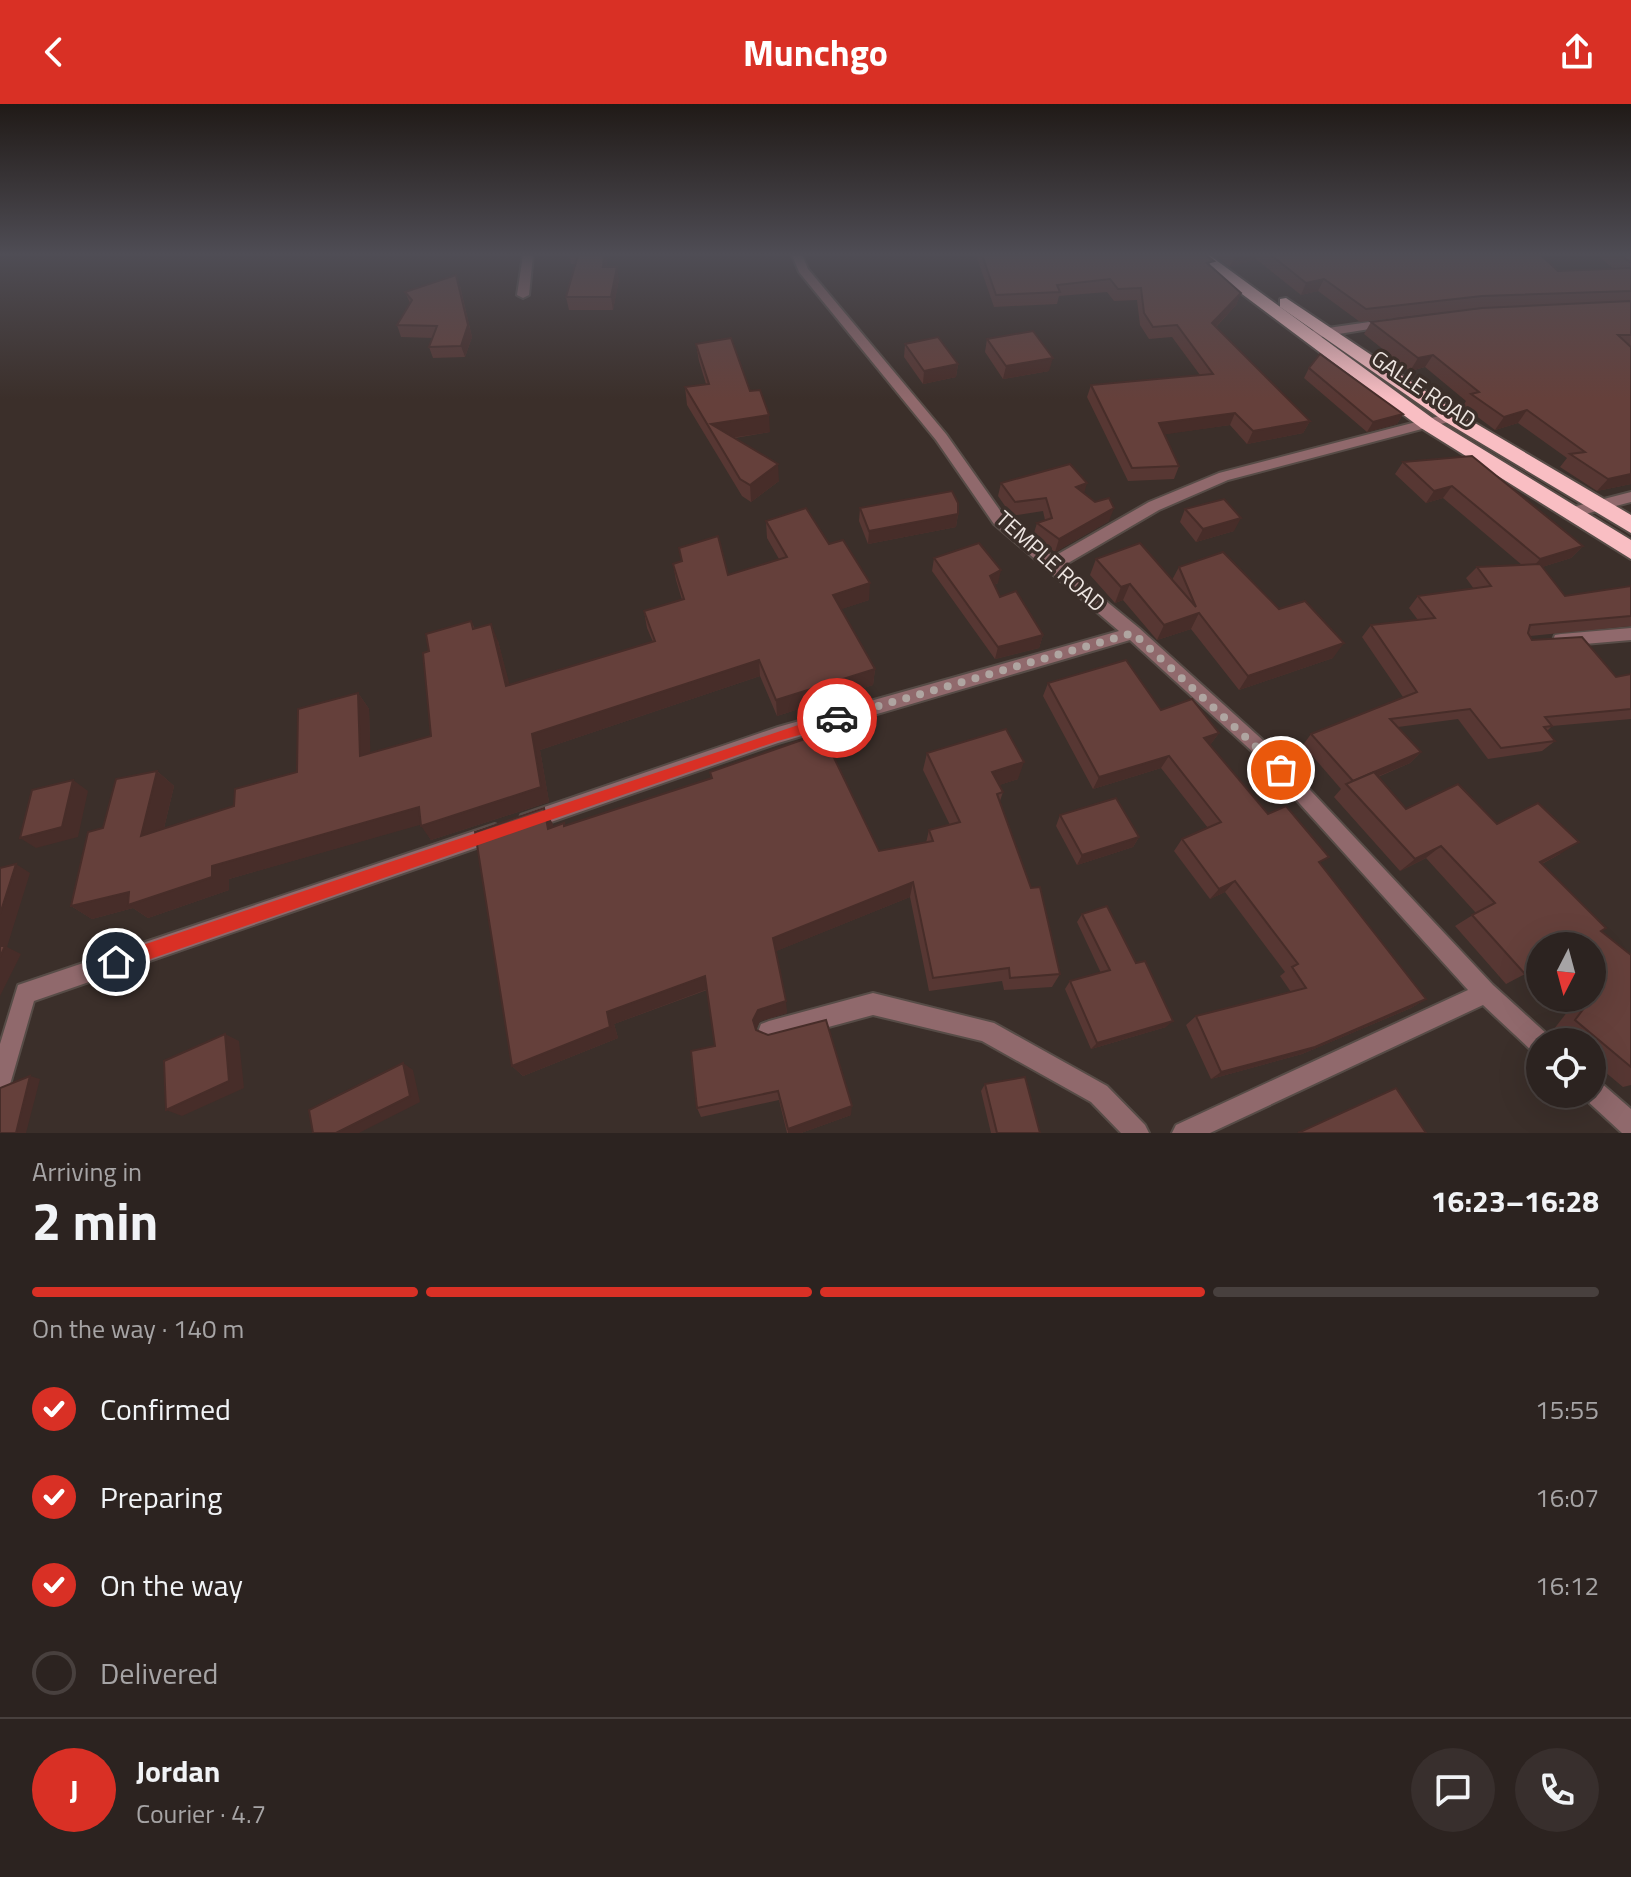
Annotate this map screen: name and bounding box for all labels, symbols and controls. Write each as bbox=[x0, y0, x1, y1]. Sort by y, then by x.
text: Munchgo bbox=[743, 25, 888, 80]
icon: back bbox=[32, 30, 76, 74]
icon: share bbox=[1555, 30, 1599, 74]
street label: GALLE ROAD bbox=[1365, 341, 1483, 437]
street label: TEMPLE ROAD bbox=[988, 502, 1114, 620]
courier bbox=[797, 678, 877, 758]
icon: car bbox=[815, 696, 859, 740]
pin bbox=[1247, 736, 1315, 804]
icon: bag bbox=[1259, 748, 1303, 792]
pin bbox=[82, 928, 150, 996]
north arrow bbox=[1526, 932, 1606, 1012]
map controls bbox=[1526, 932, 1606, 1108]
icon: home bbox=[94, 940, 138, 984]
button: locate bbox=[1526, 1028, 1606, 1108]
text: Arriving in bbox=[32, 1152, 142, 1191]
text: 16:23–16:28 bbox=[1431, 1178, 1599, 1224]
text: 2 min bbox=[32, 1181, 158, 1260]
text: On the way · 140 m bbox=[32, 1309, 244, 1348]
text: Confirmed bbox=[100, 1386, 231, 1432]
icon: check bbox=[32, 1387, 76, 1431]
text: 15:55 bbox=[1535, 1390, 1599, 1429]
text: Preparing bbox=[100, 1474, 222, 1520]
icon: check bbox=[32, 1475, 76, 1519]
text: 16:07 bbox=[1535, 1478, 1599, 1517]
text: On the way bbox=[100, 1562, 243, 1608]
icon: check bbox=[32, 1563, 76, 1607]
text: 16:12 bbox=[1535, 1566, 1599, 1605]
text: Delivered bbox=[100, 1650, 218, 1696]
text: Jordan bbox=[136, 1748, 220, 1794]
button: chat bbox=[1411, 1748, 1495, 1832]
button: phone bbox=[1515, 1748, 1599, 1832]
text: J bbox=[69, 1767, 79, 1813]
text: Courier · 4.7 bbox=[136, 1794, 266, 1833]

